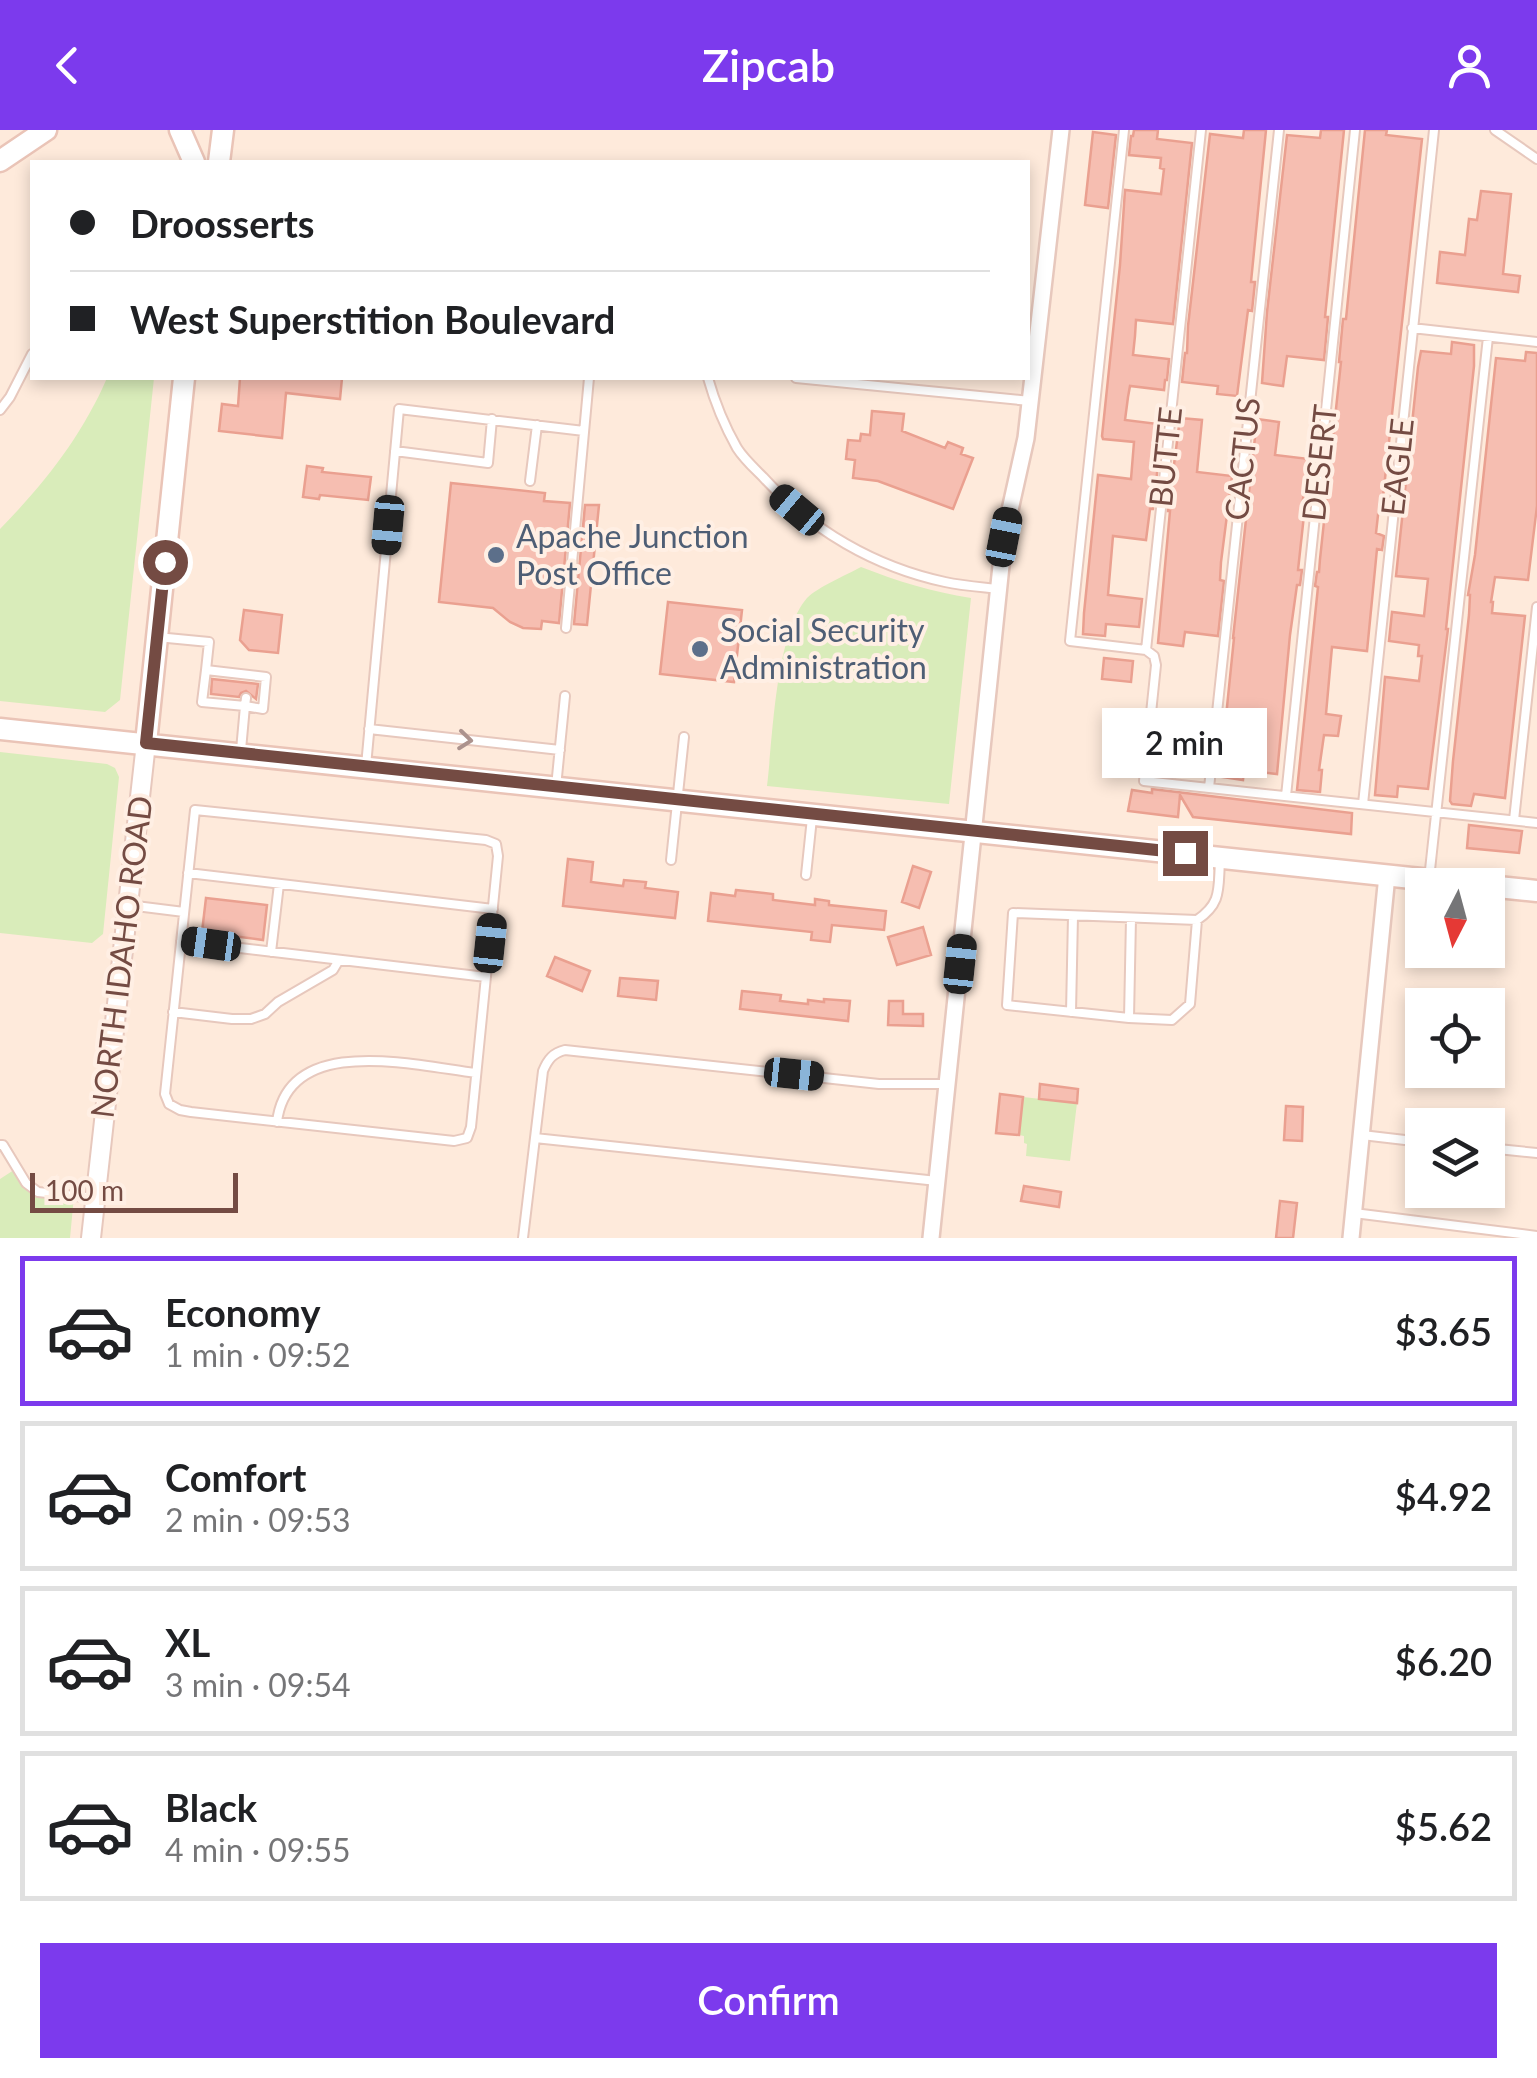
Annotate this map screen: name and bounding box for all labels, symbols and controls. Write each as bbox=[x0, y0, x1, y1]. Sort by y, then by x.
icon: back bbox=[40, 38, 95, 93]
text: Zipcab bbox=[702, 38, 835, 92]
icon: person bbox=[1442, 38, 1497, 93]
text: Droosserts bbox=[130, 200, 315, 246]
text: West Superstition Boulevard bbox=[130, 296, 615, 342]
street label: CACTUS bbox=[1216, 395, 1267, 522]
street label: DESERT bbox=[1293, 403, 1344, 523]
street label: BUTTE bbox=[1140, 405, 1189, 509]
street label: EAGLE bbox=[1372, 416, 1421, 518]
car bbox=[764, 479, 830, 541]
car bbox=[370, 494, 406, 556]
car bbox=[984, 505, 1024, 569]
place label: Apache Junction Post Office bbox=[516, 516, 749, 592]
route start bbox=[143, 540, 188, 585]
marker: Apache Junction Post Office bbox=[485, 544, 507, 566]
place label: Social Security Administration bbox=[720, 610, 927, 686]
marker: Social Security Administration bbox=[689, 638, 711, 660]
callout: 2 min bbox=[1102, 708, 1268, 778]
text: 2 min bbox=[1145, 723, 1224, 762]
one-way arrow bbox=[457, 728, 473, 750]
street label: NORTH IDAHO ROAD bbox=[81, 794, 160, 1120]
route end bbox=[1163, 831, 1208, 876]
north arrow bbox=[1405, 868, 1505, 968]
map controls bbox=[1405, 868, 1505, 1208]
car bbox=[472, 912, 508, 974]
car bbox=[179, 925, 243, 963]
car bbox=[942, 933, 978, 995]
button: locate bbox=[1405, 988, 1505, 1088]
car bbox=[763, 1056, 825, 1092]
button: layers bbox=[1405, 1108, 1505, 1208]
scale bar bbox=[30, 1168, 238, 1212]
text: 100 m bbox=[45, 1173, 124, 1207]
icon: car bbox=[45, 1286, 135, 1376]
text: Economy bbox=[165, 1289, 320, 1335]
text: $3.65 bbox=[1395, 1308, 1492, 1354]
text: 1 min · 09:52 bbox=[165, 1335, 351, 1374]
icon: car bbox=[45, 1451, 135, 1541]
text: Comfort bbox=[165, 1454, 306, 1500]
text: $4.92 bbox=[1395, 1473, 1492, 1519]
text: 2 min · 09:53 bbox=[165, 1500, 351, 1539]
icon: car bbox=[45, 1616, 135, 1706]
text: XL bbox=[165, 1619, 210, 1665]
text: $6.20 bbox=[1395, 1638, 1492, 1684]
text: 3 min · 09:54 bbox=[165, 1665, 351, 1704]
icon: car bbox=[45, 1781, 135, 1871]
text: Black bbox=[165, 1784, 257, 1830]
text: $5.62 bbox=[1395, 1803, 1492, 1849]
text: 4 min · 09:55 bbox=[165, 1830, 351, 1869]
button: Confirm bbox=[40, 1943, 1497, 2058]

